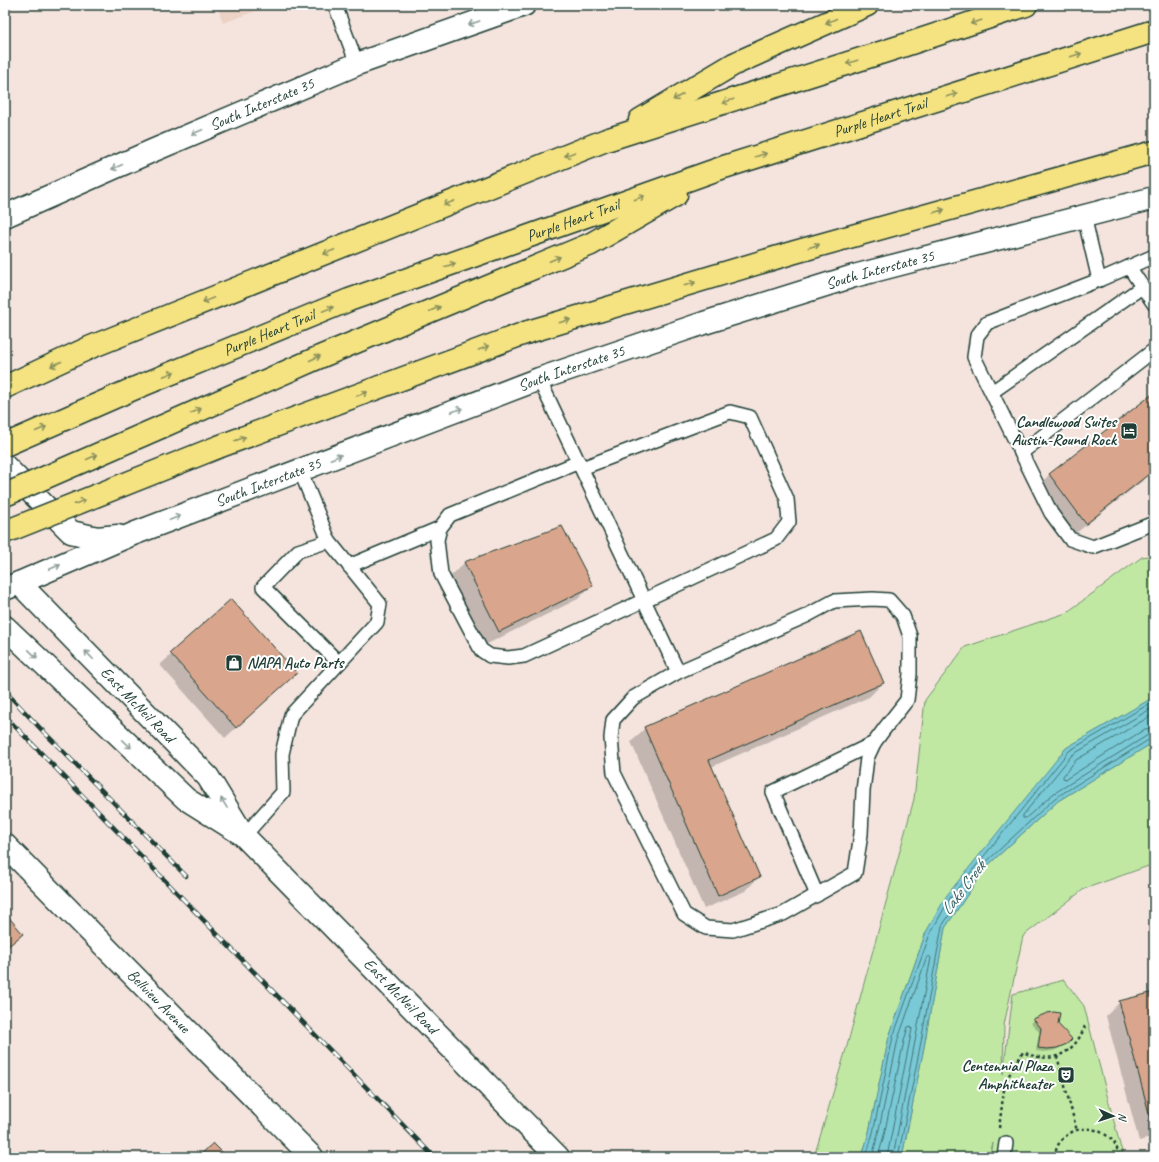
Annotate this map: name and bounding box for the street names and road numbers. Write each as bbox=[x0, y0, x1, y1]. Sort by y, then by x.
street label: South Interstate 35 bbox=[207, 73, 318, 135]
street label: Purple Heart Trail bbox=[831, 92, 932, 142]
street label: Purple Heart Trail bbox=[524, 194, 625, 246]
street label: South Interstate 35 bbox=[823, 245, 937, 294]
street label: Purple Heart Trail bbox=[221, 304, 321, 361]
street label: South Interstate 35 bbox=[515, 340, 628, 396]
street label: South Interstate 35 bbox=[213, 453, 325, 512]
street label: East McNeil Road bbox=[96, 663, 181, 749]
street label: East McNeil Road bbox=[359, 954, 444, 1040]
street label: Bellview Avenue bbox=[123, 965, 196, 1039]

